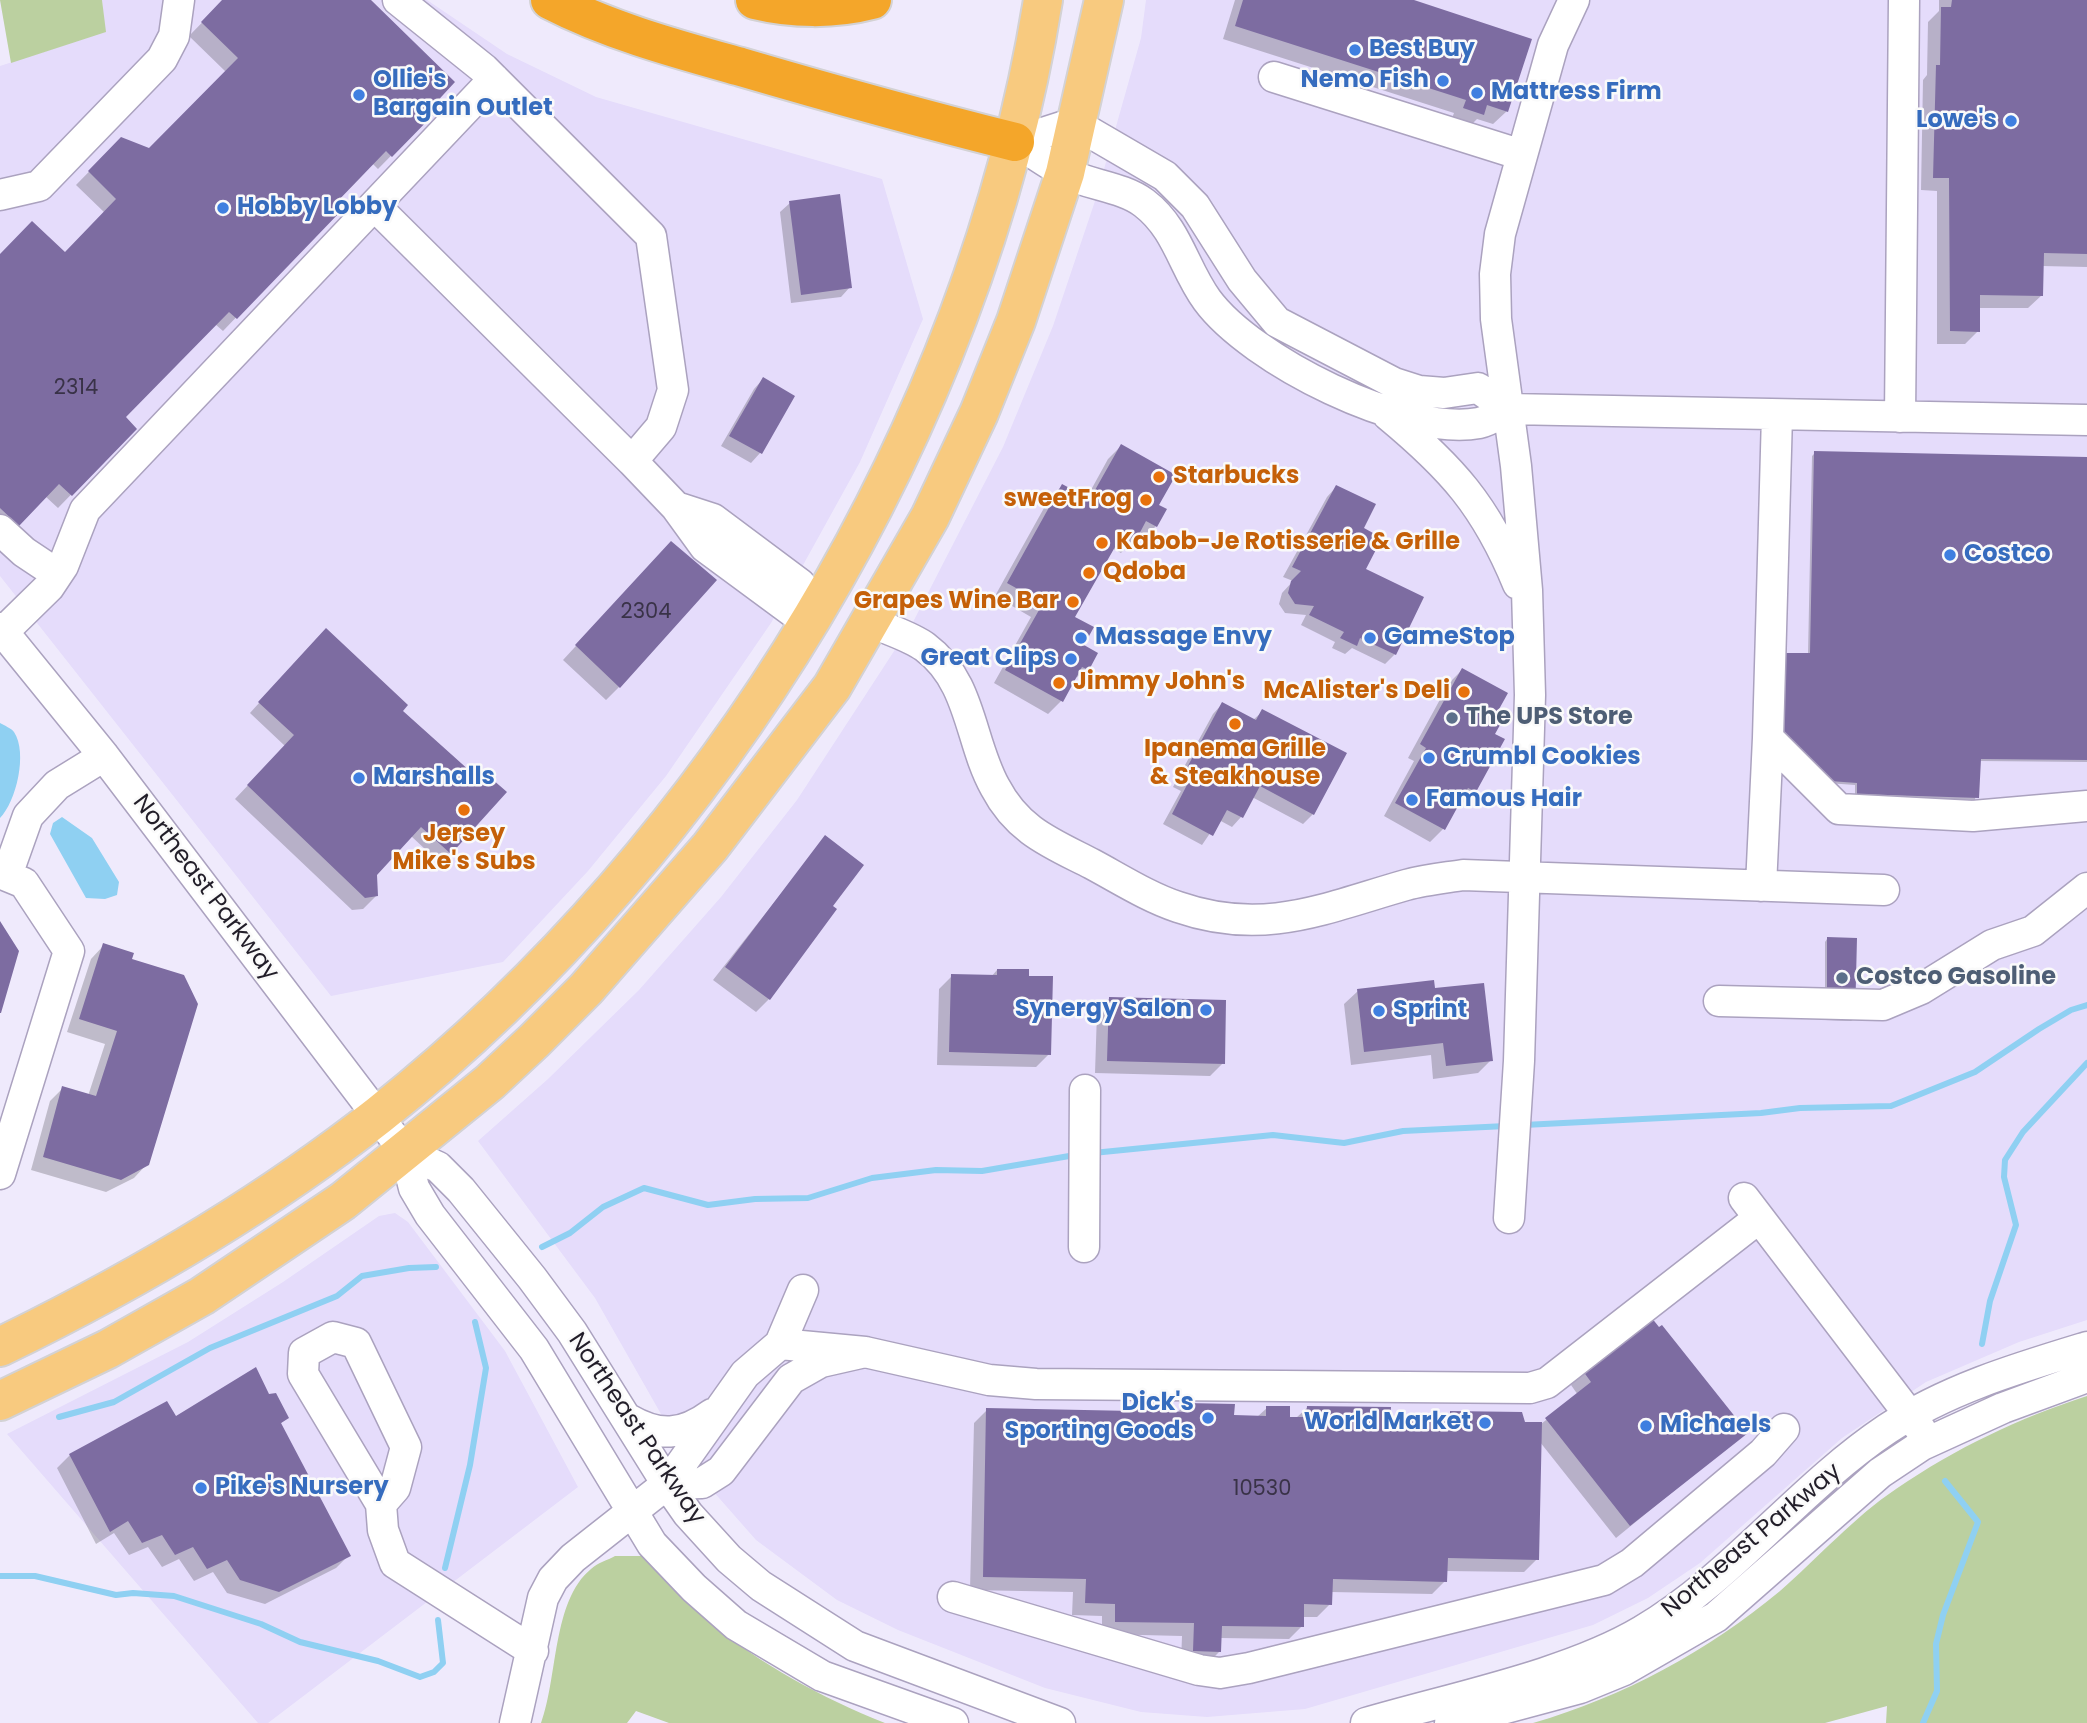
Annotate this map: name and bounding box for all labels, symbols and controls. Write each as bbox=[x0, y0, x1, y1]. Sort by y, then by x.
place label: Best Buy bbox=[1369, 36, 1475, 64]
marker: Best Buy bbox=[1347, 42, 1363, 58]
place label: Ollie's Bargain Outlet bbox=[373, 67, 553, 123]
place label: Nemo Fish bbox=[1301, 67, 1429, 95]
marker: Nemo Fish bbox=[1435, 73, 1451, 89]
place label: Mattress Firm bbox=[1491, 79, 1662, 107]
marker: Mattress Firm bbox=[1469, 85, 1485, 101]
marker: Ollie's Bargain Outlet bbox=[351, 87, 367, 103]
place label: Lowe's bbox=[1916, 107, 1997, 135]
marker: Lowe's bbox=[2003, 113, 2019, 129]
place label: Hobby Lobby bbox=[237, 194, 397, 222]
marker: Hobby Lobby bbox=[215, 200, 231, 216]
house number: 2314 bbox=[54, 376, 98, 402]
place label: Starbucks bbox=[1173, 463, 1299, 491]
marker: Starbucks bbox=[1151, 469, 1167, 485]
place label: sweetFrog bbox=[1004, 486, 1132, 514]
marker: sweetFrog bbox=[1138, 492, 1154, 508]
place label: Kabob-Je Rotisserie & Grille bbox=[1116, 529, 1460, 557]
marker: Kabob-Je Rotisserie & Grille bbox=[1094, 535, 1110, 551]
place label: Costco bbox=[1964, 541, 2051, 569]
marker: Costco bbox=[1942, 547, 1958, 563]
place label: Qdoba bbox=[1103, 559, 1186, 587]
marker: Qdoba bbox=[1081, 565, 1097, 581]
place label: Grapes Wine Bar bbox=[854, 588, 1059, 616]
marker: Grapes Wine Bar bbox=[1065, 594, 1081, 610]
house number: 2304 bbox=[621, 600, 671, 626]
place label: Massage Envy bbox=[1095, 624, 1272, 652]
place label: GameStop bbox=[1384, 624, 1515, 652]
marker: Massage Envy bbox=[1073, 630, 1089, 646]
marker: GameStop bbox=[1362, 630, 1378, 646]
place label: Great Clips bbox=[920, 645, 1057, 673]
marker: Great Clips bbox=[1063, 651, 1079, 667]
place label: Jimmy John's bbox=[1073, 669, 1245, 697]
marker: Jimmy John's bbox=[1051, 675, 1067, 691]
place label: McAlister's Deli bbox=[1263, 678, 1450, 706]
marker: McAlister's Deli bbox=[1456, 684, 1472, 700]
place label: The UPS Store bbox=[1466, 704, 1633, 732]
marker: The UPS Store bbox=[1444, 710, 1460, 726]
marker: Ipanema Grille & Steakhouse bbox=[1227, 716, 1243, 732]
place label: Ipanema Grille & Steakhouse bbox=[1144, 736, 1326, 792]
place label: Crumbl Cookies bbox=[1443, 744, 1641, 772]
marker: Crumbl Cookies bbox=[1421, 750, 1437, 766]
place label: Marshalls bbox=[373, 764, 495, 792]
marker: Marshalls bbox=[351, 770, 367, 786]
place label: Famous Hair bbox=[1426, 786, 1582, 814]
street label: Northeast Parkway bbox=[126, 790, 284, 986]
marker: Famous Hair bbox=[1404, 792, 1420, 808]
marker: Jersey Mike's Subs bbox=[456, 802, 472, 818]
place label: Jersey Mike's Subs bbox=[392, 821, 536, 877]
place label: Costco Gasoline bbox=[1856, 964, 2056, 992]
marker: Costco Gasoline bbox=[1834, 970, 1850, 986]
place label: Synergy Salon bbox=[1015, 996, 1192, 1024]
place label: Sprint bbox=[1393, 997, 1467, 1025]
marker: Synergy Salon bbox=[1198, 1002, 1214, 1018]
marker: Sprint bbox=[1371, 1003, 1387, 1019]
street label: Northeast Parkway bbox=[561, 1328, 711, 1530]
place label: Dick's Sporting Goods bbox=[1004, 1390, 1194, 1446]
place label: World Market bbox=[1304, 1409, 1471, 1437]
marker: Dick's Sporting Goods bbox=[1200, 1410, 1216, 1426]
place label: Michaels bbox=[1660, 1412, 1771, 1440]
marker: World Market bbox=[1477, 1415, 1493, 1431]
marker: Michaels bbox=[1638, 1418, 1654, 1434]
street label: Northeast Parkway bbox=[1657, 1458, 1847, 1624]
place label: Pike's Nursery bbox=[215, 1474, 389, 1502]
house number: 10530 bbox=[1233, 1477, 1291, 1503]
marker: Pike's Nursery bbox=[193, 1480, 209, 1496]

